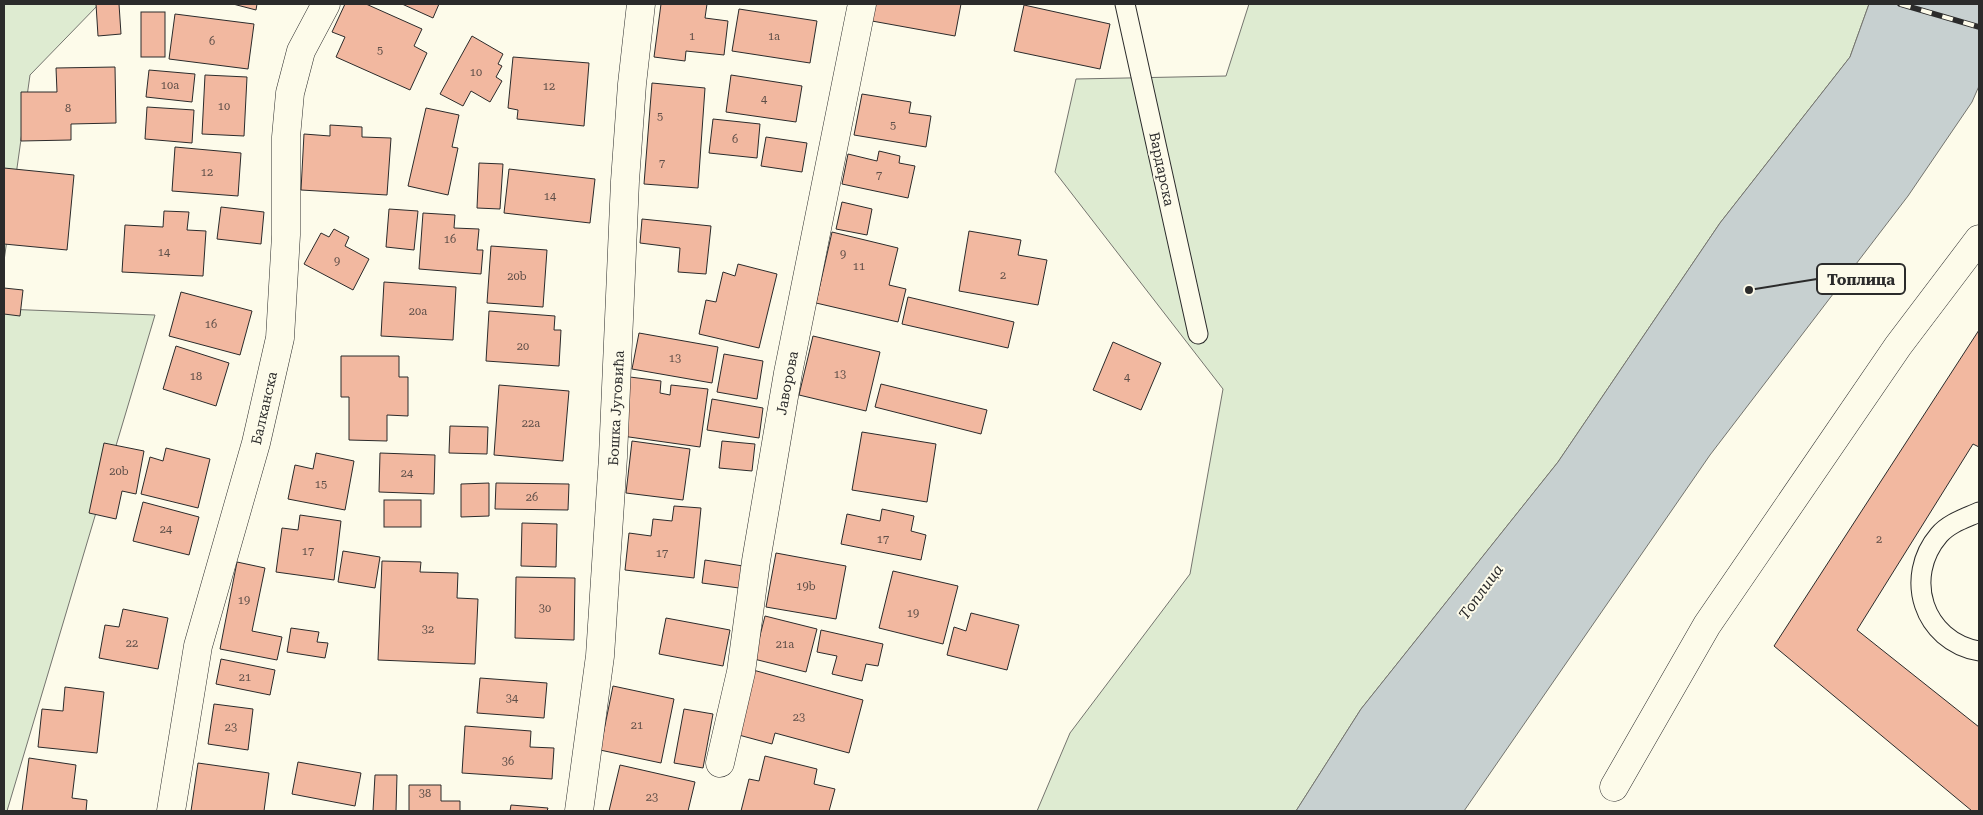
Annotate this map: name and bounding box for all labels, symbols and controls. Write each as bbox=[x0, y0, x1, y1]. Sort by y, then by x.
house number: 1 bbox=[689, 30, 695, 43]
house number: 1a bbox=[768, 30, 780, 43]
house number: 6 bbox=[209, 35, 215, 48]
house number: 5 bbox=[377, 44, 383, 57]
house number: 10 bbox=[470, 66, 482, 79]
house number: 10a bbox=[161, 79, 179, 92]
house number: 12 bbox=[543, 80, 555, 93]
house number: 4 bbox=[761, 93, 768, 106]
house number: 10 bbox=[218, 100, 230, 113]
house number: 8 bbox=[65, 102, 71, 115]
house number: 5 bbox=[657, 110, 663, 123]
house number: 5 bbox=[890, 119, 896, 132]
street label: Вардарска bbox=[1146, 131, 1178, 208]
house number: 6 bbox=[732, 133, 738, 146]
house number: 7 bbox=[659, 157, 665, 170]
house number: 12 bbox=[201, 166, 213, 179]
house number: 7 bbox=[876, 169, 882, 182]
house number: 14 bbox=[544, 190, 557, 203]
house number: 16 bbox=[444, 233, 456, 246]
house number: 14 bbox=[158, 246, 171, 259]
house number: 9 bbox=[840, 248, 846, 261]
house number: 9 bbox=[334, 255, 340, 268]
house number: 11 bbox=[853, 260, 865, 273]
callout: Топлица bbox=[1817, 264, 1905, 294]
house number: 2 bbox=[1000, 269, 1006, 282]
house number: 20b bbox=[507, 270, 527, 283]
text: Топлица bbox=[1827, 271, 1895, 289]
house number: 20a bbox=[409, 305, 427, 318]
house number: 16 bbox=[205, 318, 217, 331]
house number: 20 bbox=[517, 340, 529, 353]
street label: Јаворова bbox=[773, 349, 801, 416]
street label: Бошка Југовића bbox=[605, 350, 627, 466]
house number: 13 bbox=[669, 352, 681, 365]
house number: 13 bbox=[834, 368, 846, 381]
street label: Балканска bbox=[248, 369, 280, 446]
house number: 18 bbox=[190, 370, 202, 383]
house number: 4 bbox=[1124, 371, 1131, 384]
house number: 22a bbox=[522, 417, 540, 430]
house number: 20b bbox=[109, 465, 129, 478]
house number: 24 bbox=[401, 467, 414, 480]
house number: 15 bbox=[315, 478, 327, 491]
house number: 26 bbox=[526, 491, 538, 504]
house number: 24 bbox=[160, 523, 173, 536]
house number: 17 bbox=[877, 533, 889, 546]
house number: 2 bbox=[1876, 533, 1882, 546]
house number: 17 bbox=[302, 545, 314, 558]
house number: 17 bbox=[656, 547, 668, 560]
water label: Топлица bbox=[1455, 561, 1507, 623]
house number: 19b bbox=[796, 580, 816, 593]
house number: 19 bbox=[238, 594, 250, 607]
house number: 30 bbox=[539, 602, 551, 615]
house number: 19 bbox=[907, 607, 919, 620]
house number: 32 bbox=[422, 623, 434, 636]
house number: 22 bbox=[126, 637, 138, 650]
house number: 21a bbox=[776, 638, 794, 651]
house number: 21 bbox=[239, 671, 251, 684]
house number: 34 bbox=[506, 692, 519, 705]
house number: 23 bbox=[793, 711, 805, 724]
house number: 21 bbox=[631, 719, 643, 732]
house number: 23 bbox=[225, 721, 237, 734]
house number: 36 bbox=[502, 755, 514, 768]
house number: 38 bbox=[419, 787, 431, 800]
house number: 23 bbox=[646, 791, 658, 804]

